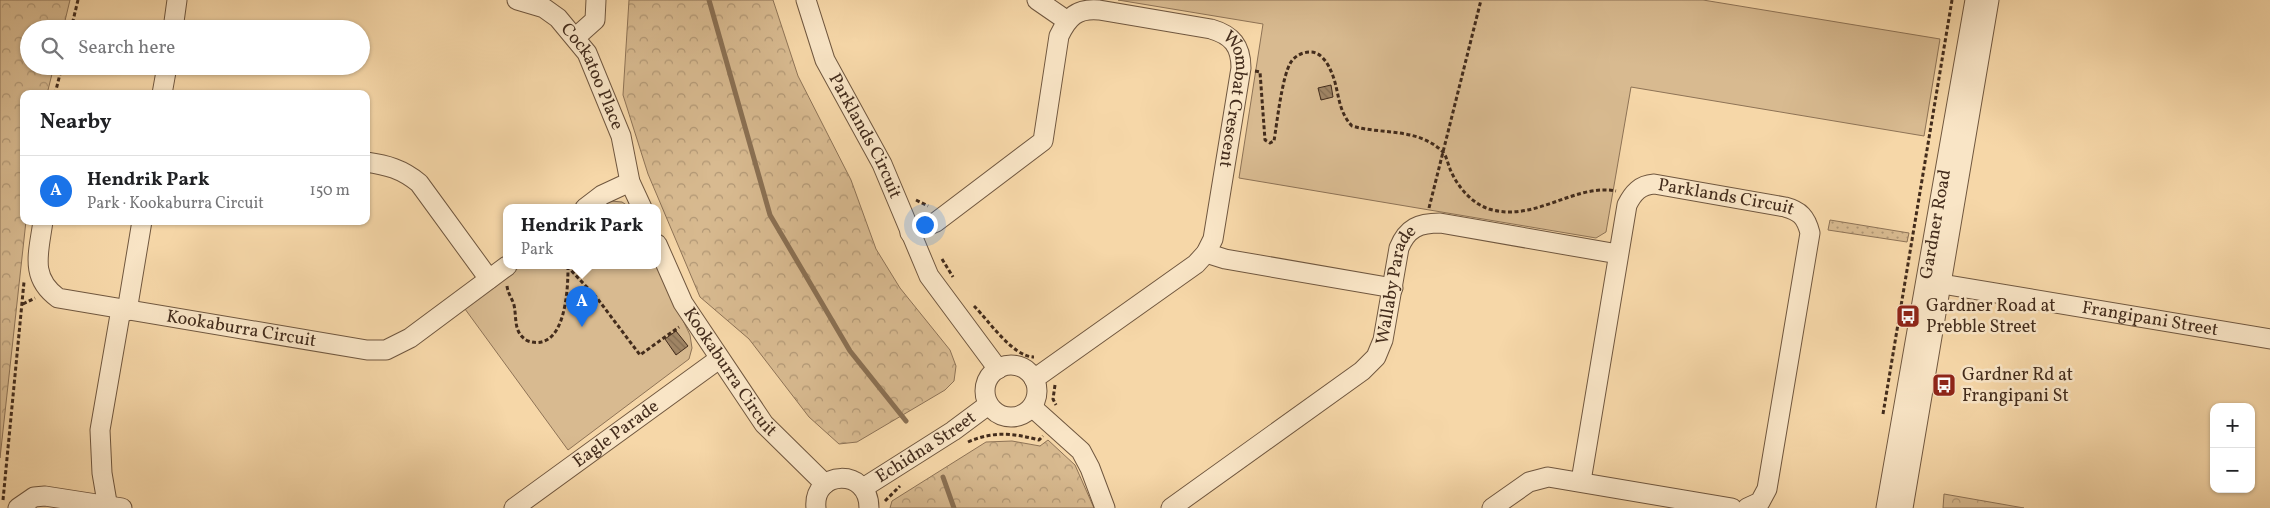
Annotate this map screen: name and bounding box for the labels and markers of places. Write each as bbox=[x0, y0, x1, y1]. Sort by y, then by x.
pin: A bbox=[566, 286, 598, 327]
place label: Gardner Road at Prebble Street bbox=[1926, 294, 2056, 340]
bus stop icon: Gardner Road at Prebble Street bbox=[1895, 303, 1921, 329]
place label: Gardner Rd at Frangipani St bbox=[1962, 363, 2073, 409]
bus stop icon: Gardner Rd at Frangipani St bbox=[1931, 372, 1957, 398]

